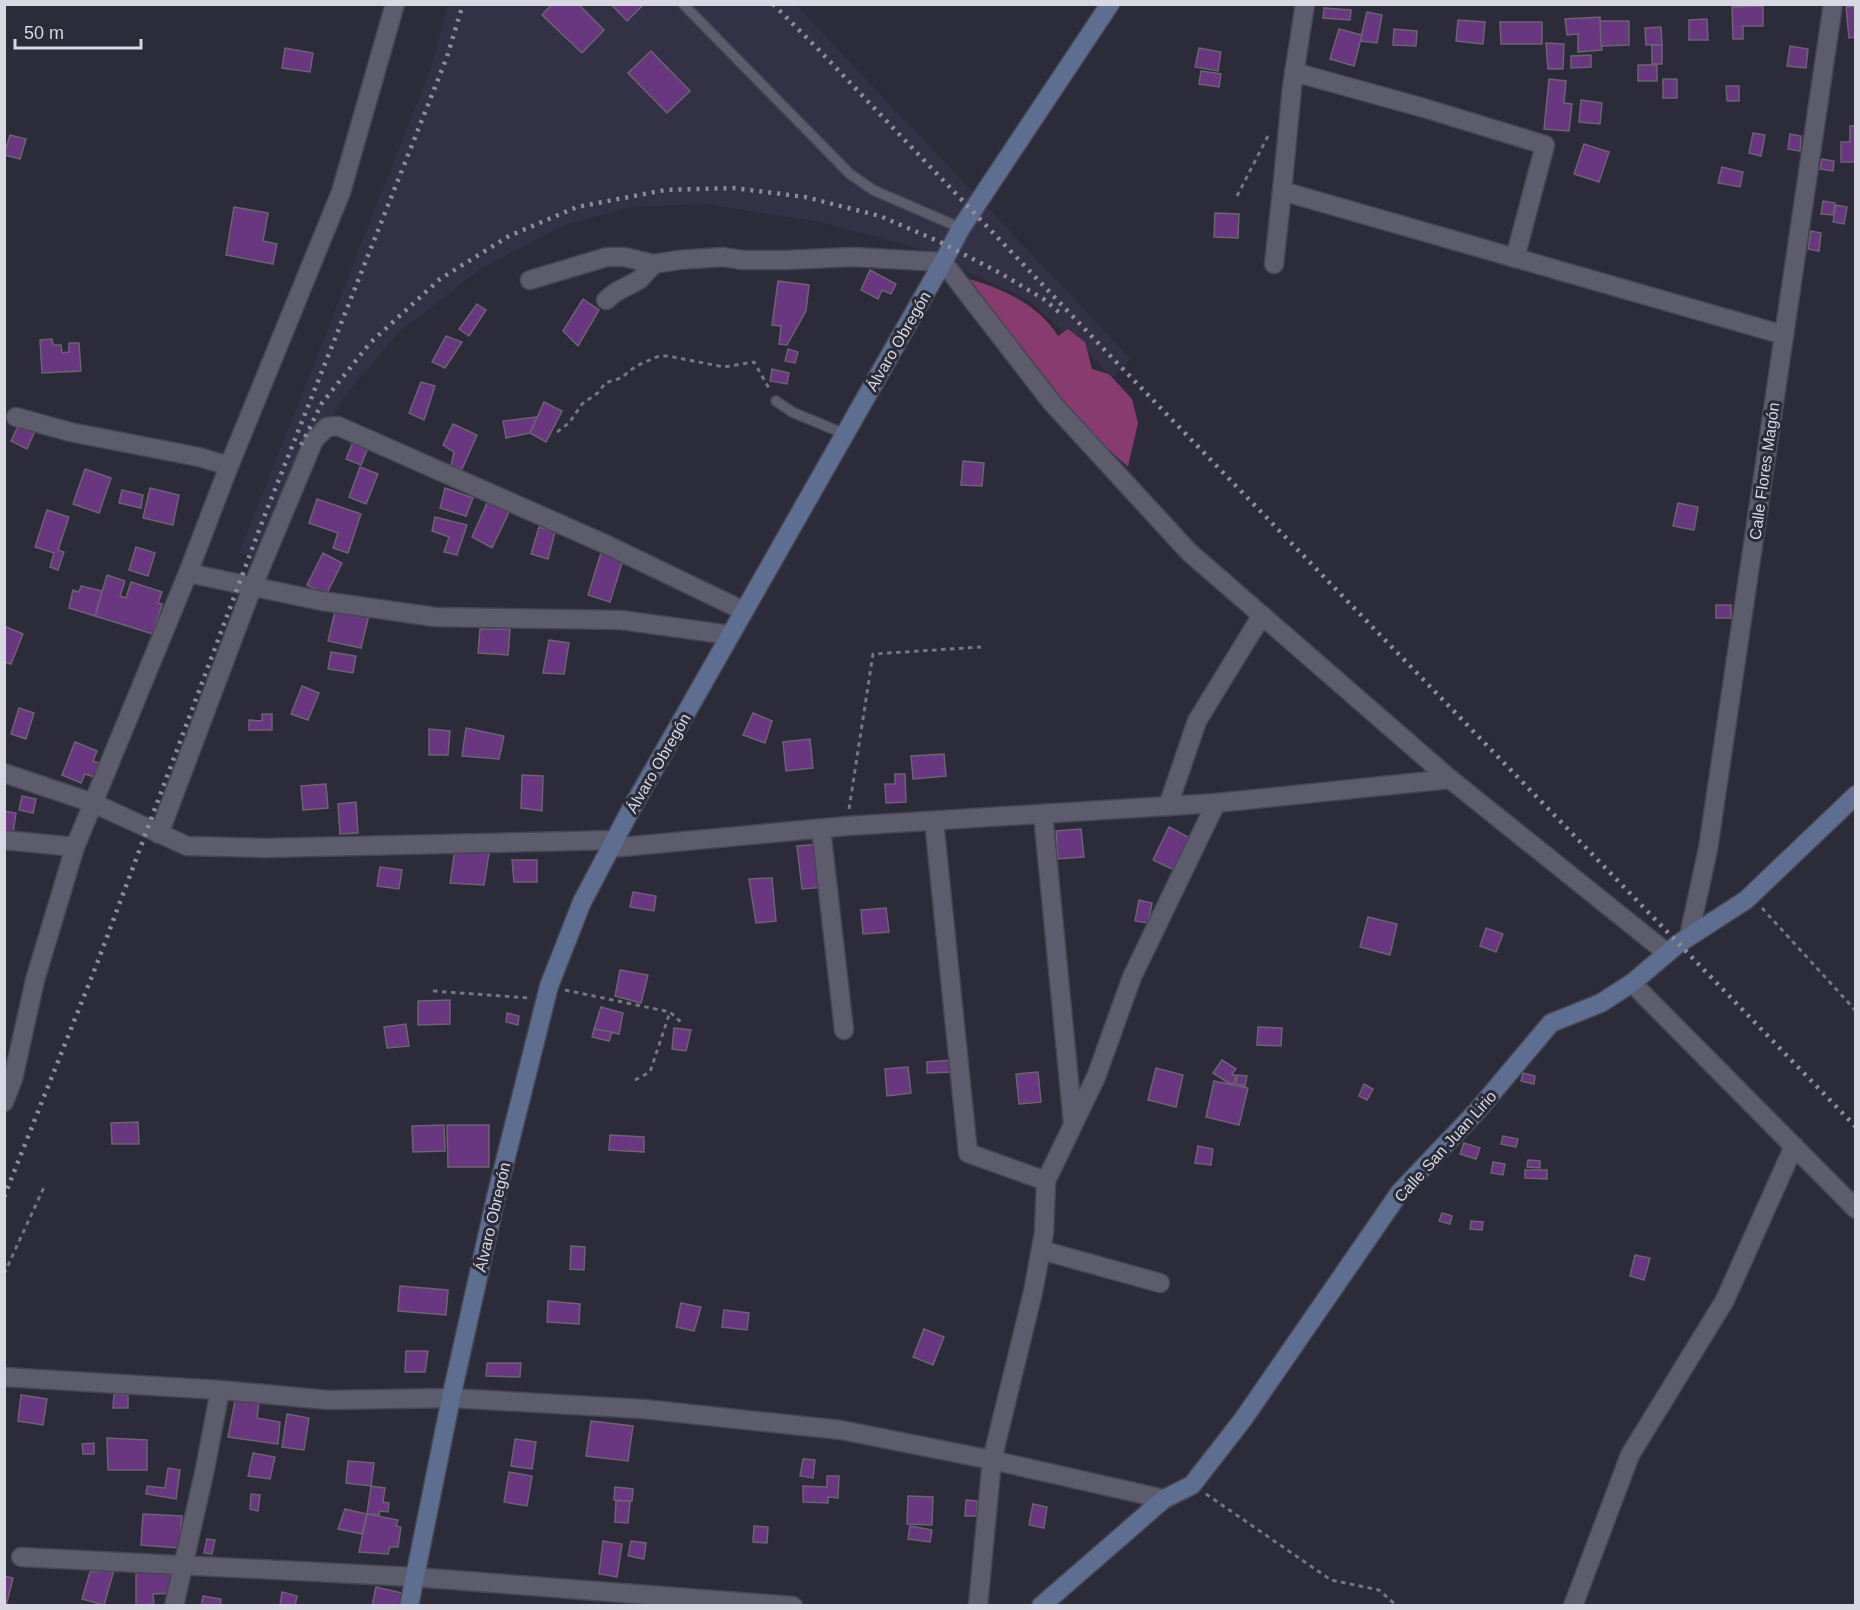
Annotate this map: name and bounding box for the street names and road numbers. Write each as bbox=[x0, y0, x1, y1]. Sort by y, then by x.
street label: Álvaro Obregón bbox=[862, 288, 934, 394]
street label: Calle Flores Magón bbox=[1746, 401, 1783, 541]
street label: Álvaro Obregón bbox=[622, 710, 694, 816]
street label: Calle San Juan Lirio bbox=[1391, 1087, 1500, 1205]
street label: Álvaro Obregón bbox=[471, 1160, 513, 1274]

